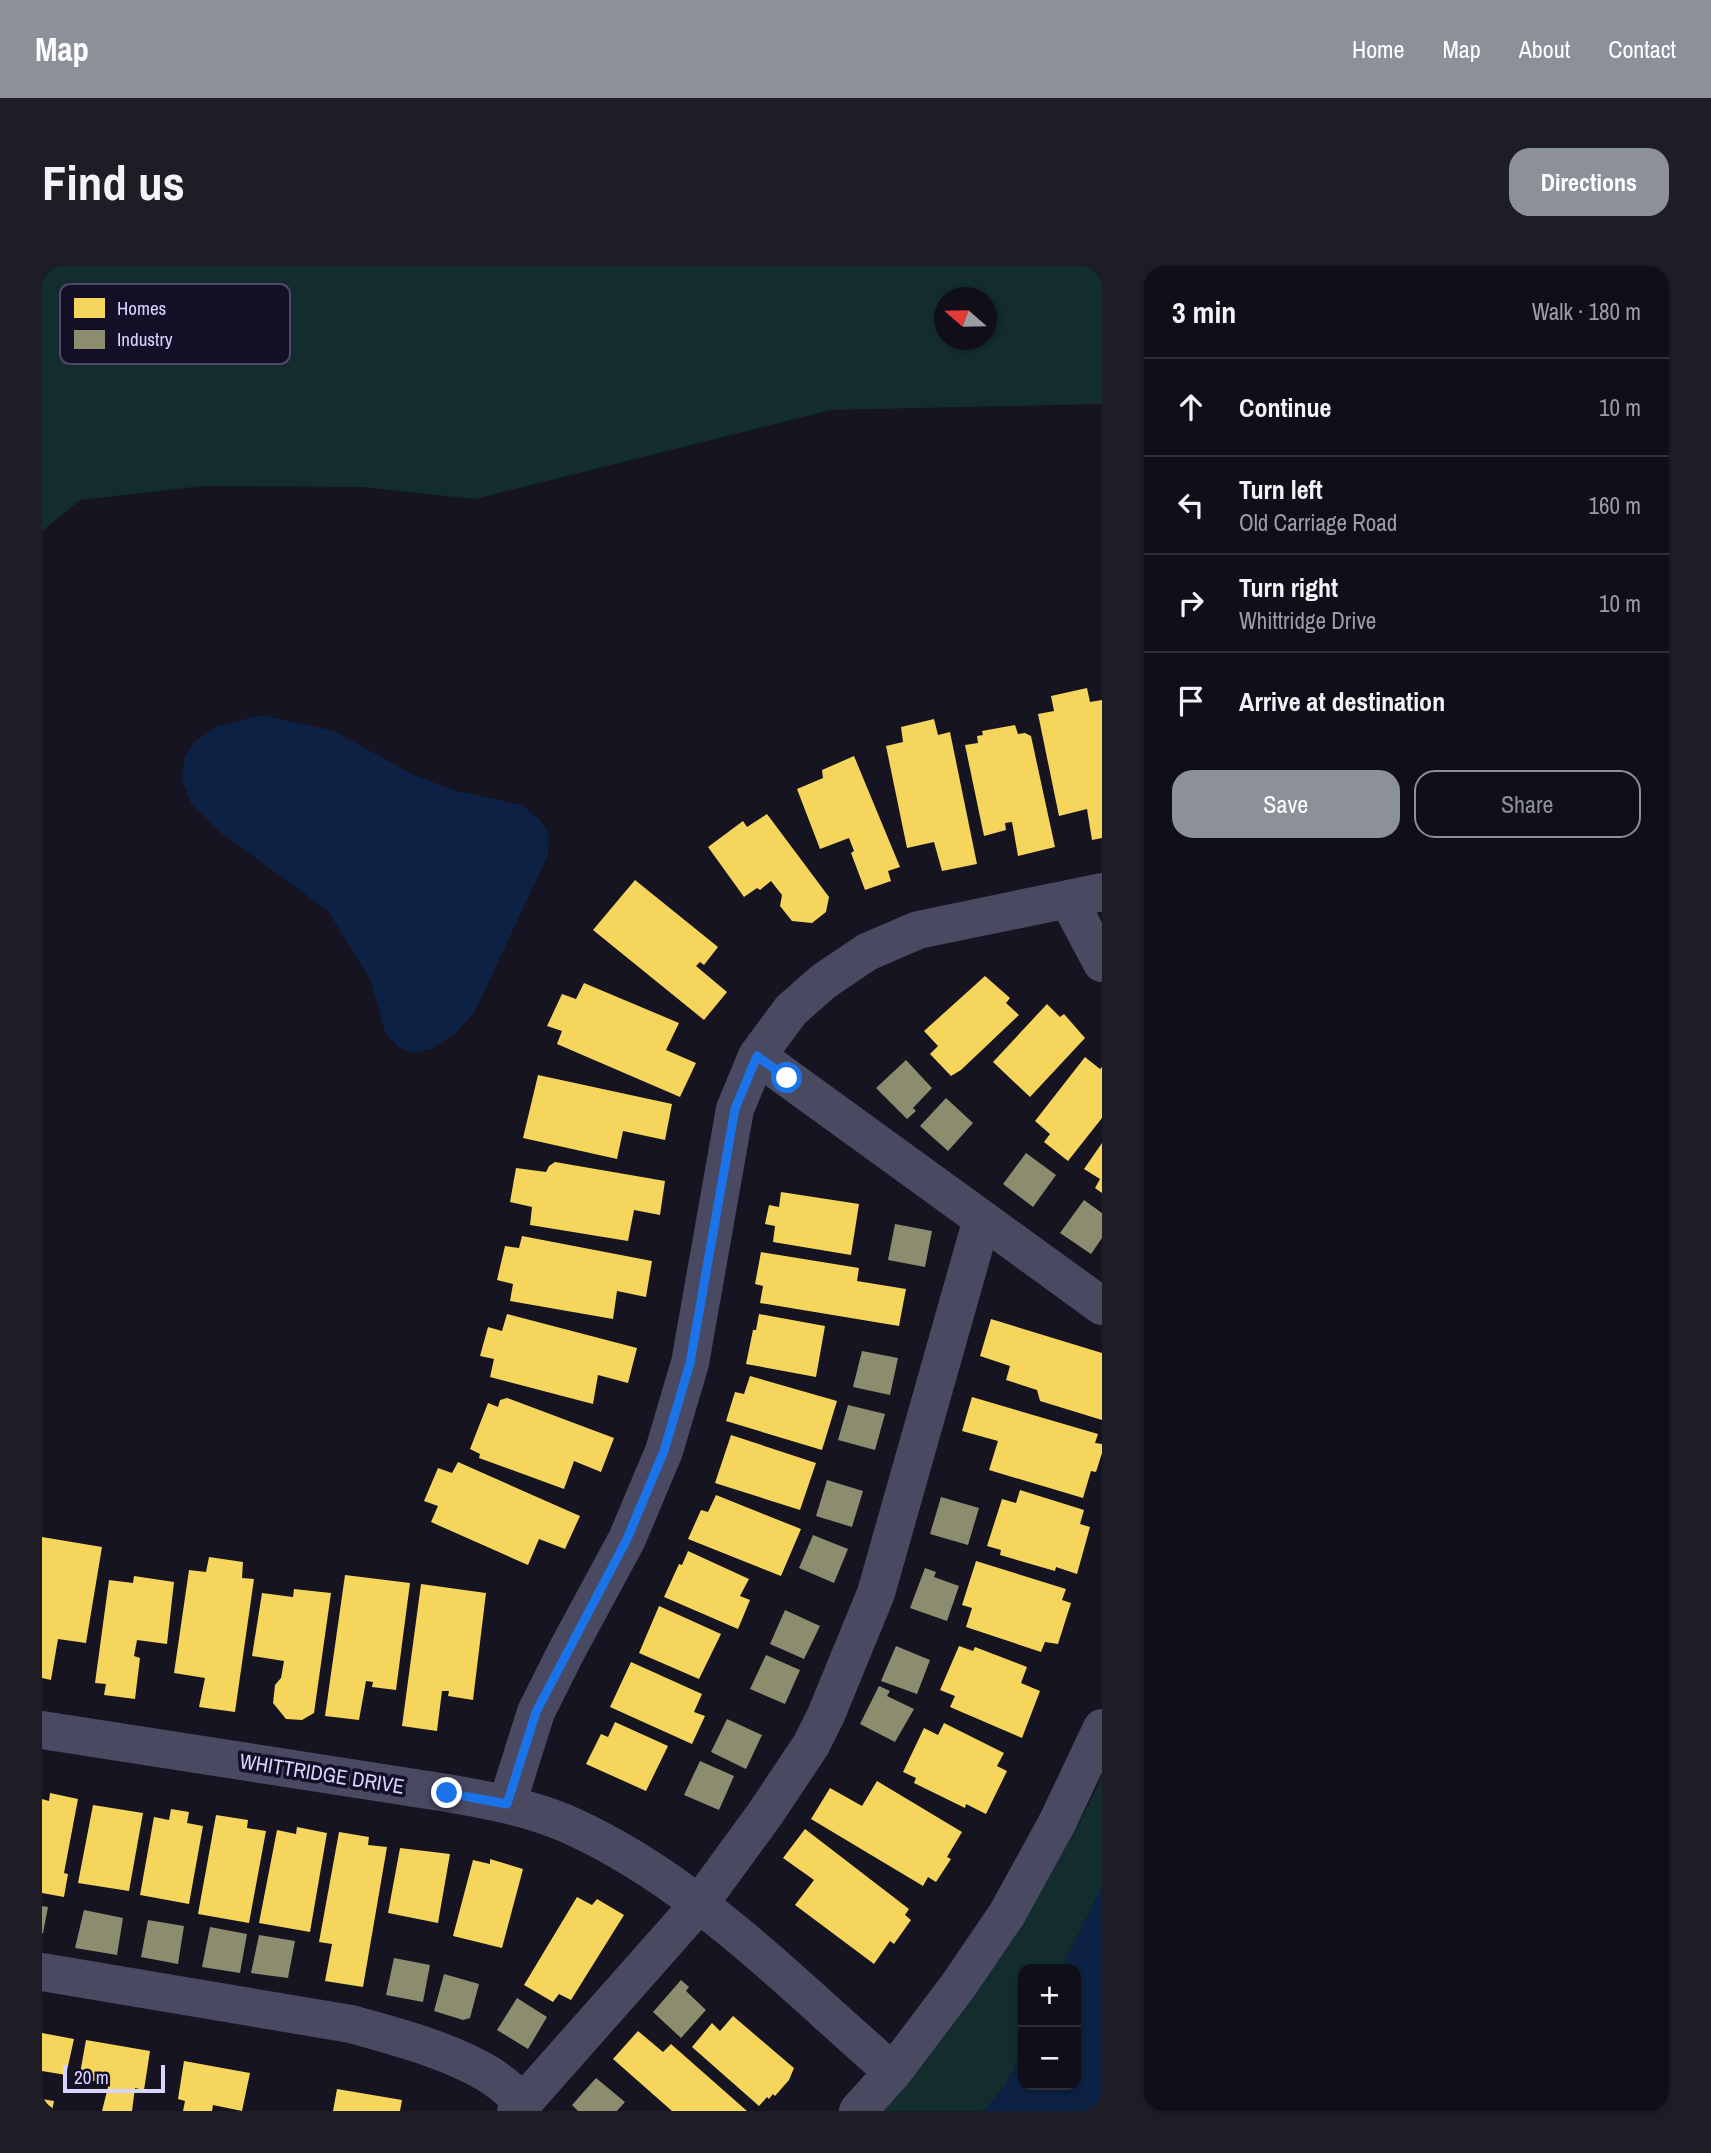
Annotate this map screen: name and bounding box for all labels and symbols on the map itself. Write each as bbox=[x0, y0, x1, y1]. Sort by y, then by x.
legend bbox=[60, 284, 290, 364]
north arrow bbox=[934, 287, 997, 350]
text: Homes bbox=[117, 295, 167, 321]
text: Industry bbox=[117, 326, 173, 352]
route start bbox=[771, 1062, 802, 1093]
street label: WHITTRIDGE DRIVE bbox=[238, 1746, 407, 1801]
route end bbox=[431, 1777, 462, 1808]
scale bar bbox=[63, 2062, 164, 2094]

